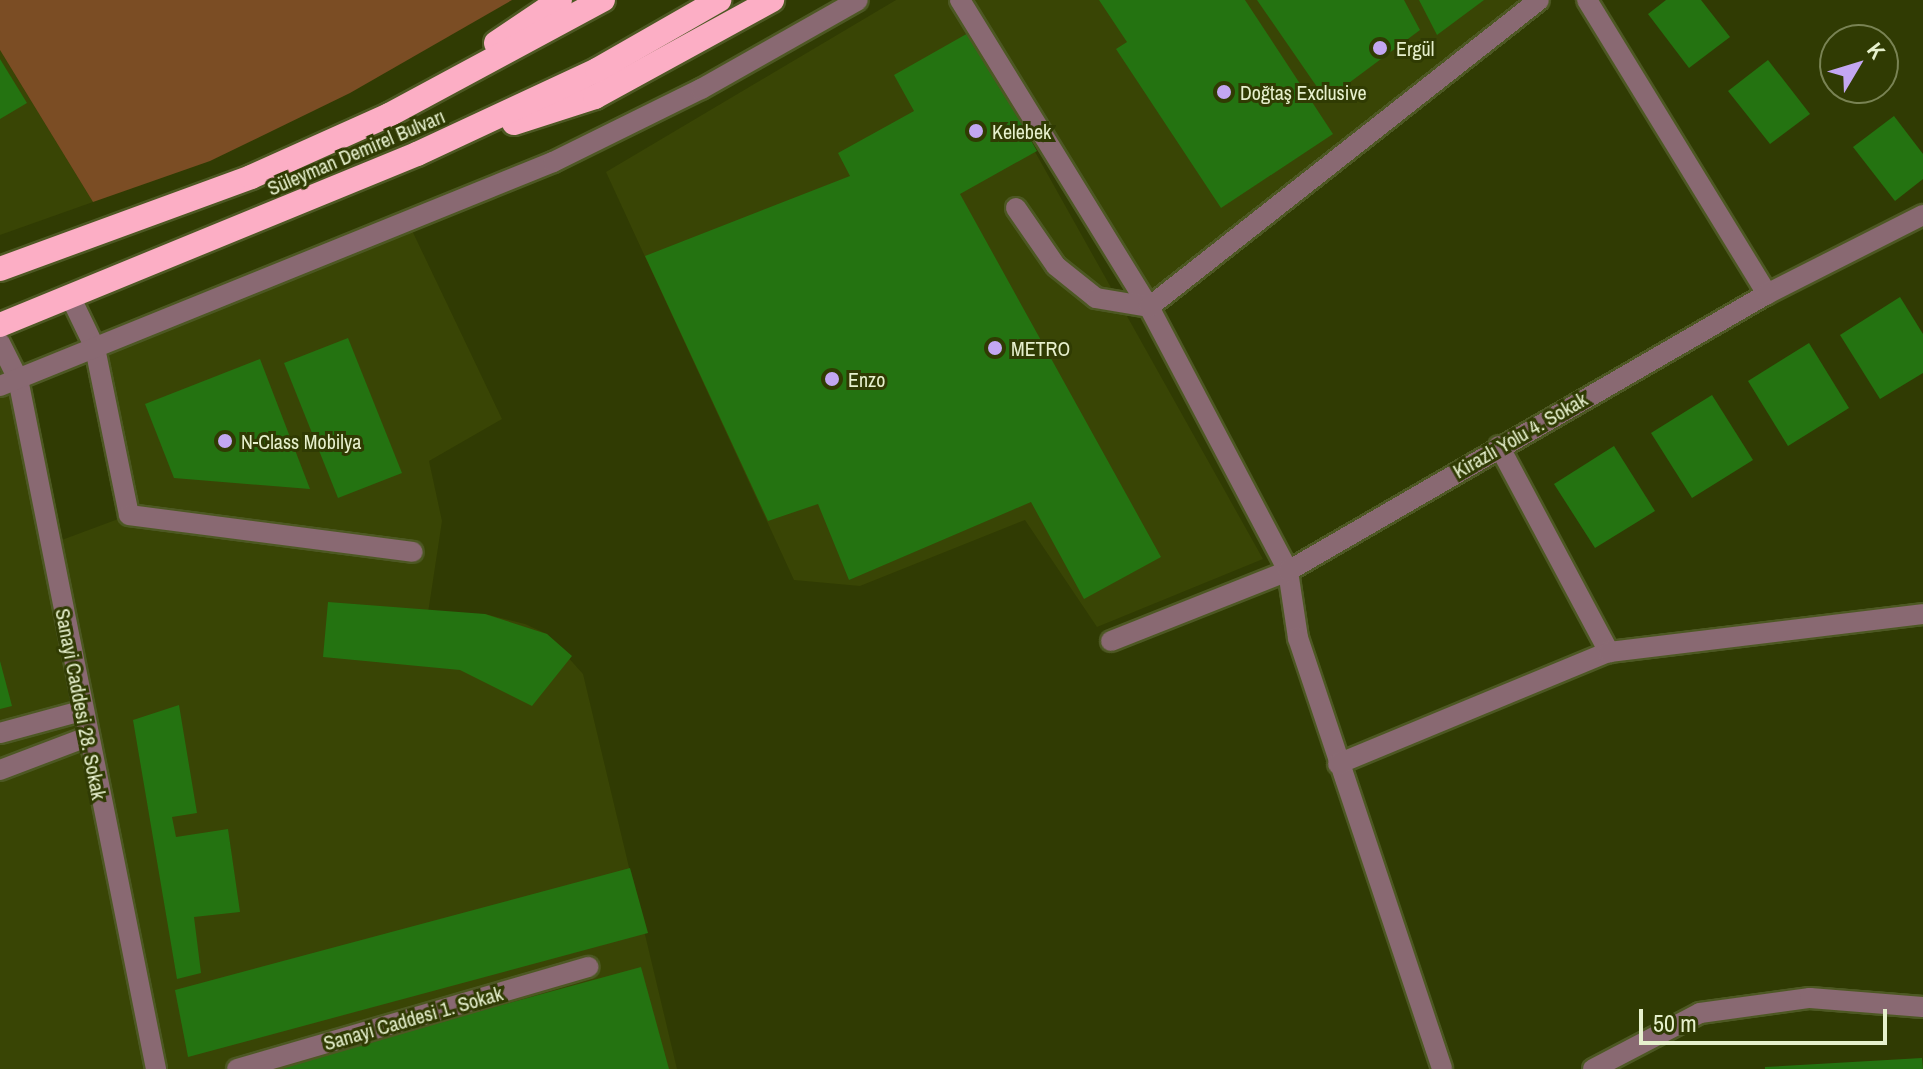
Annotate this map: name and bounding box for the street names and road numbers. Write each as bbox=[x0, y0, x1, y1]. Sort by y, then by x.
street label: Süleyman Demirel Bulvarı bbox=[264, 104, 448, 200]
street label: Kirazlı Yolu 4. Sokak bbox=[1449, 387, 1591, 483]
street label: Sanayi Caddesi 28. Sokak bbox=[51, 606, 111, 802]
street label: Sanayi Caddesi 1. Sokak bbox=[321, 981, 505, 1055]

